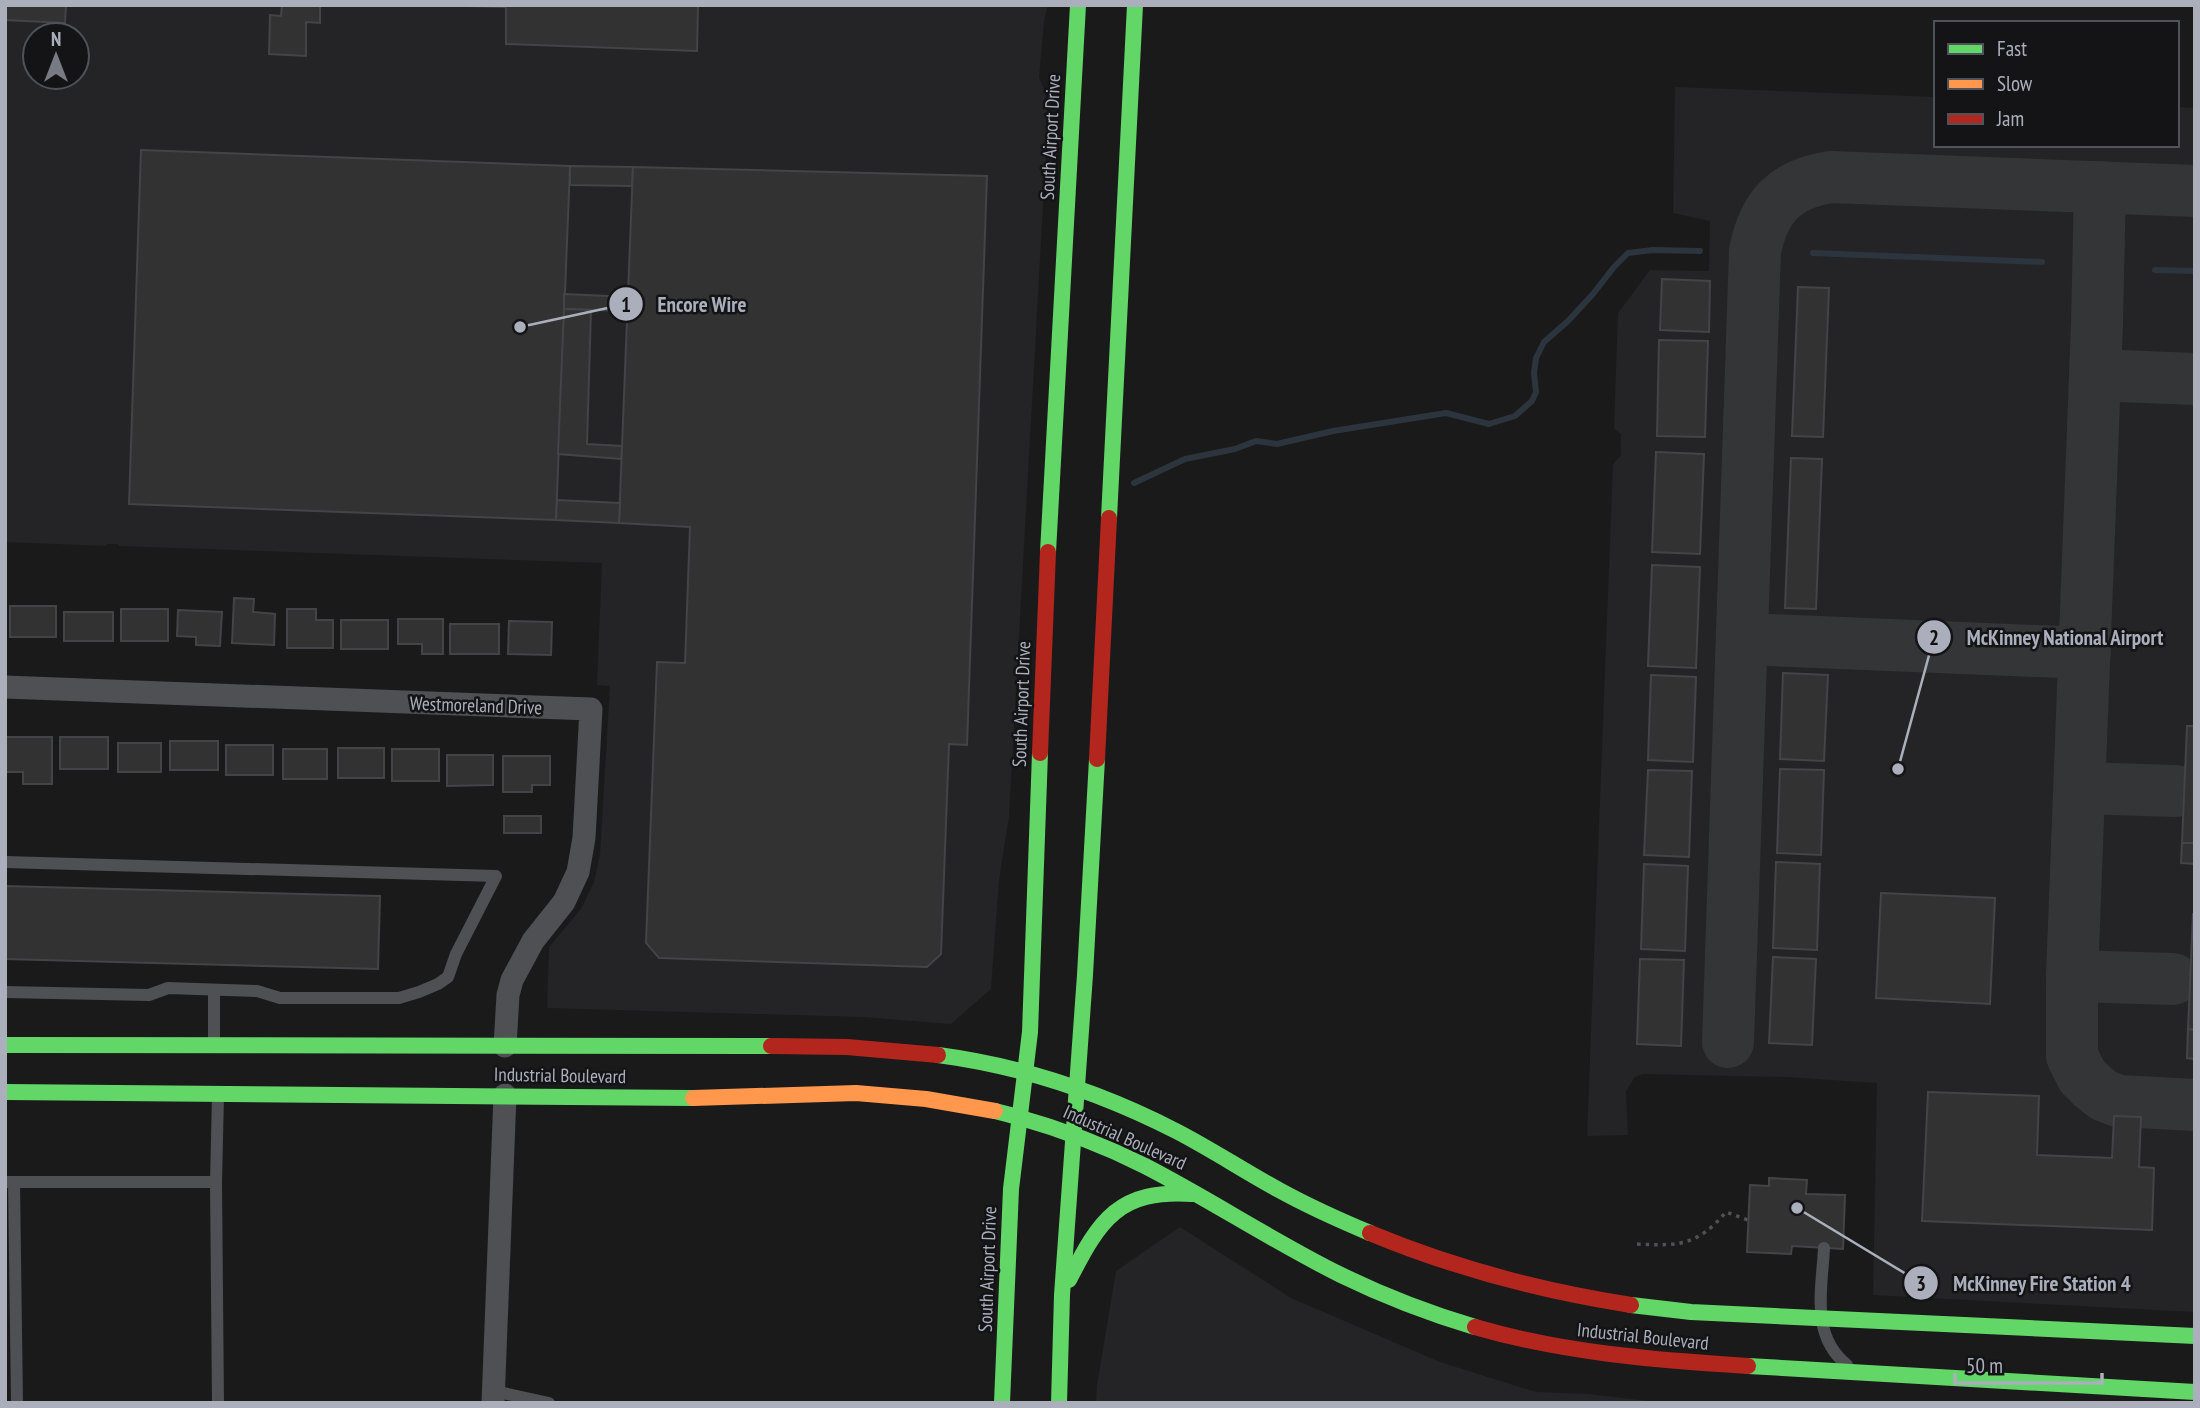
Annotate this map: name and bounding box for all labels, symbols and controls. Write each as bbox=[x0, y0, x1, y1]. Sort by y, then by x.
north arrow bbox=[21, 21, 91, 91]
legend bbox=[1934, 21, 2179, 147]
text: N bbox=[51, 27, 61, 51]
text: Fast bbox=[1997, 35, 2027, 62]
text: Slow bbox=[1997, 70, 2033, 97]
street label: South Airport Drive bbox=[1035, 73, 1065, 201]
text: Jam bbox=[1996, 105, 2024, 132]
callout: Encore Wire bbox=[608, 283, 760, 325]
text: 1 bbox=[621, 291, 631, 318]
text: Encore Wire bbox=[658, 291, 746, 318]
callout: McKinney National Airport bbox=[1917, 616, 2178, 658]
text: 2 bbox=[1929, 624, 1939, 651]
text: McKinney National Airport bbox=[1967, 624, 2163, 651]
street label: South Airport Drive bbox=[1007, 641, 1035, 767]
street label: Westmoreland Drive bbox=[409, 691, 543, 719]
street label: Industrial Boulevard bbox=[494, 1062, 626, 1088]
street label: Industrial Boulevard bbox=[1060, 1099, 1190, 1175]
street label: South Airport Drive bbox=[973, 1206, 1001, 1332]
callout: McKinney Fire Station 4 bbox=[1904, 1262, 2145, 1304]
text: 3 bbox=[1916, 1270, 1926, 1297]
text: McKinney Fire Station 4 bbox=[1953, 1270, 2131, 1297]
street label: Industrial Boulevard bbox=[1576, 1317, 1710, 1355]
scale bar bbox=[1955, 1342, 2102, 1386]
text: 50 m bbox=[1966, 1352, 2003, 1379]

